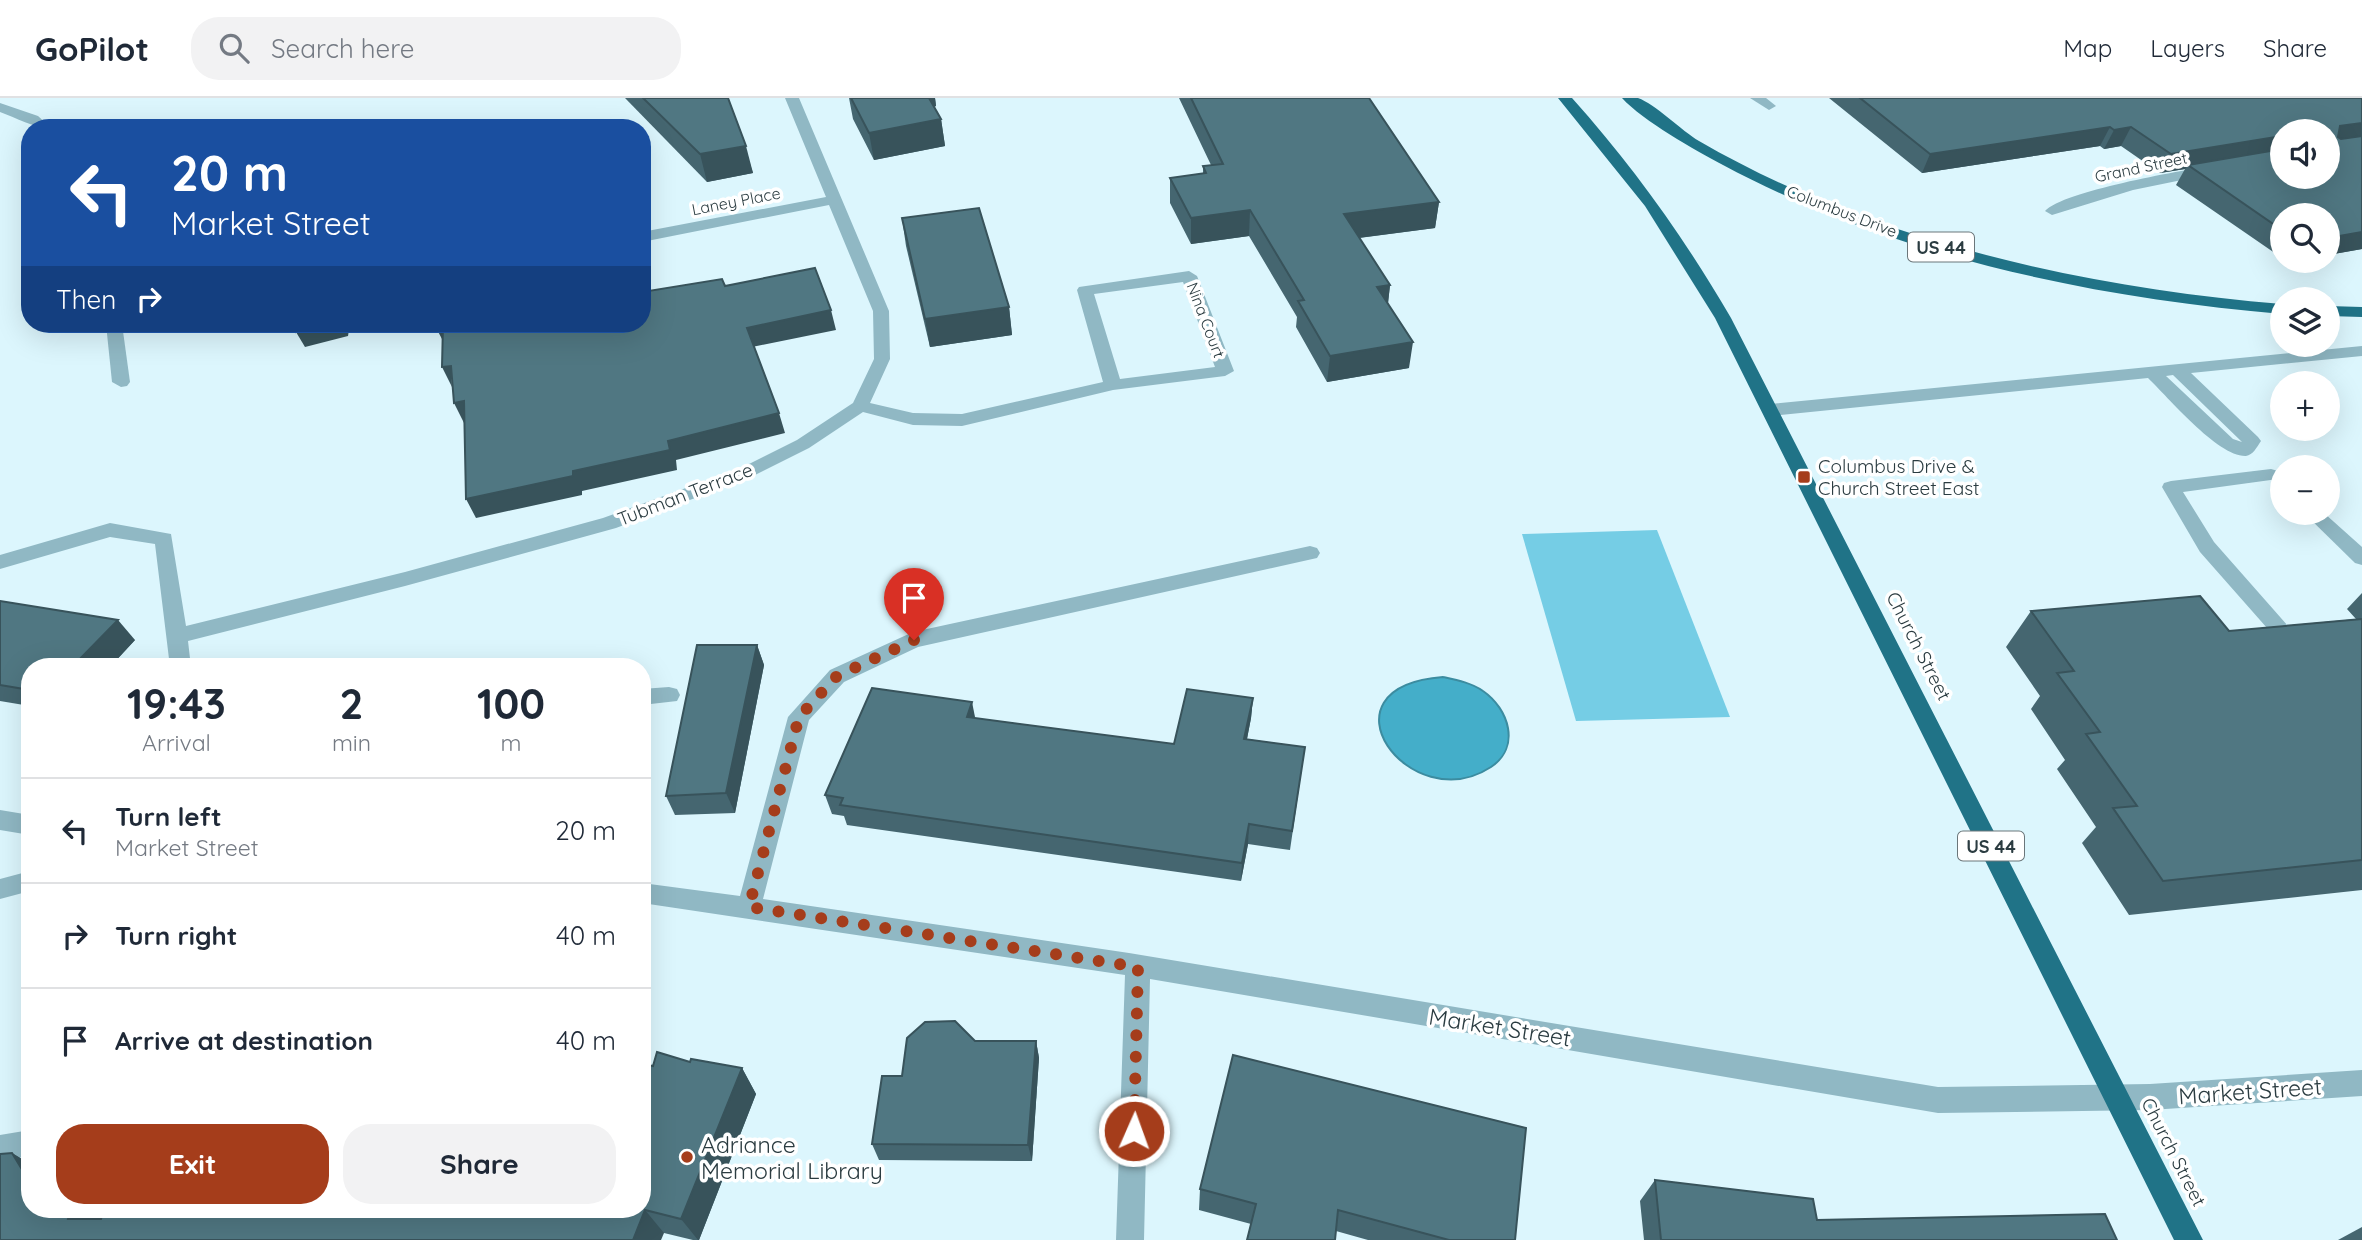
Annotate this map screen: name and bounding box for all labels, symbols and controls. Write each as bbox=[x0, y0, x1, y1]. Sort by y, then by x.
search box bbox=[191, 17, 681, 80]
text: GoPilot bbox=[35, 28, 149, 69]
icon: search bbox=[215, 29, 253, 67]
text: Search here bbox=[271, 32, 414, 65]
text: Map bbox=[2063, 33, 2112, 63]
text: Layers bbox=[2150, 33, 2225, 63]
text: Share bbox=[2263, 33, 2327, 63]
map controls bbox=[2270, 119, 2340, 525]
button: sound bbox=[2270, 119, 2340, 189]
text: 20 m bbox=[171, 142, 288, 203]
icon: left bbox=[56, 147, 147, 238]
street label: Grand Street bbox=[2093, 147, 2189, 187]
street label: Columbus Drive bbox=[1784, 181, 1900, 241]
street label: Laney Place bbox=[690, 183, 782, 219]
text: Market Street bbox=[171, 203, 371, 243]
button: search bbox=[2270, 203, 2340, 273]
road number: US 44 bbox=[1908, 232, 1974, 262]
street label: Nina Court bbox=[1182, 279, 1230, 361]
icon: right bbox=[130, 280, 168, 318]
text: Then bbox=[56, 283, 116, 316]
button: layers bbox=[2270, 287, 2340, 357]
button: + bbox=[2270, 371, 2340, 441]
place label: Columbus Drive & Church Street East bbox=[1818, 454, 1980, 500]
button: − bbox=[2270, 455, 2340, 525]
street label: Tubman Terrace bbox=[614, 457, 756, 531]
marker: Columbus Drive & Church Street East bbox=[1796, 469, 1812, 485]
pin bbox=[884, 568, 944, 640]
icon: arrive bbox=[895, 579, 933, 617]
street label: Church Street bbox=[1881, 588, 1957, 704]
text: 19:43 bbox=[127, 677, 226, 730]
text: 2 bbox=[340, 677, 363, 730]
text: 100 bbox=[477, 677, 545, 730]
text: Arrival bbox=[142, 728, 211, 757]
text: min bbox=[332, 728, 371, 757]
text: m bbox=[501, 728, 522, 757]
text: Turn left bbox=[115, 800, 222, 833]
icon: left bbox=[56, 812, 94, 850]
text: 20 m bbox=[555, 814, 616, 847]
road number: US 44 bbox=[1958, 832, 2024, 860]
text: Market Street bbox=[115, 833, 259, 862]
icon: right bbox=[56, 917, 94, 955]
text: Turn right bbox=[115, 919, 237, 952]
text: 40 m bbox=[556, 919, 616, 952]
street label: Market Street bbox=[1427, 1001, 1573, 1053]
icon: arrive bbox=[56, 1022, 94, 1060]
text: Arrive at destination bbox=[115, 1024, 373, 1057]
text: 40 m bbox=[556, 1024, 616, 1057]
street label: Market Street bbox=[2177, 1072, 2323, 1110]
position arrow bbox=[1097, 1094, 1171, 1168]
street label: Church Street bbox=[2136, 1094, 2212, 1210]
button: Exit bbox=[56, 1124, 329, 1204]
button: Share bbox=[343, 1124, 616, 1204]
place label: Adriance Memorial Library bbox=[701, 1130, 883, 1185]
marker: Adriance Memorial Library bbox=[679, 1149, 695, 1165]

